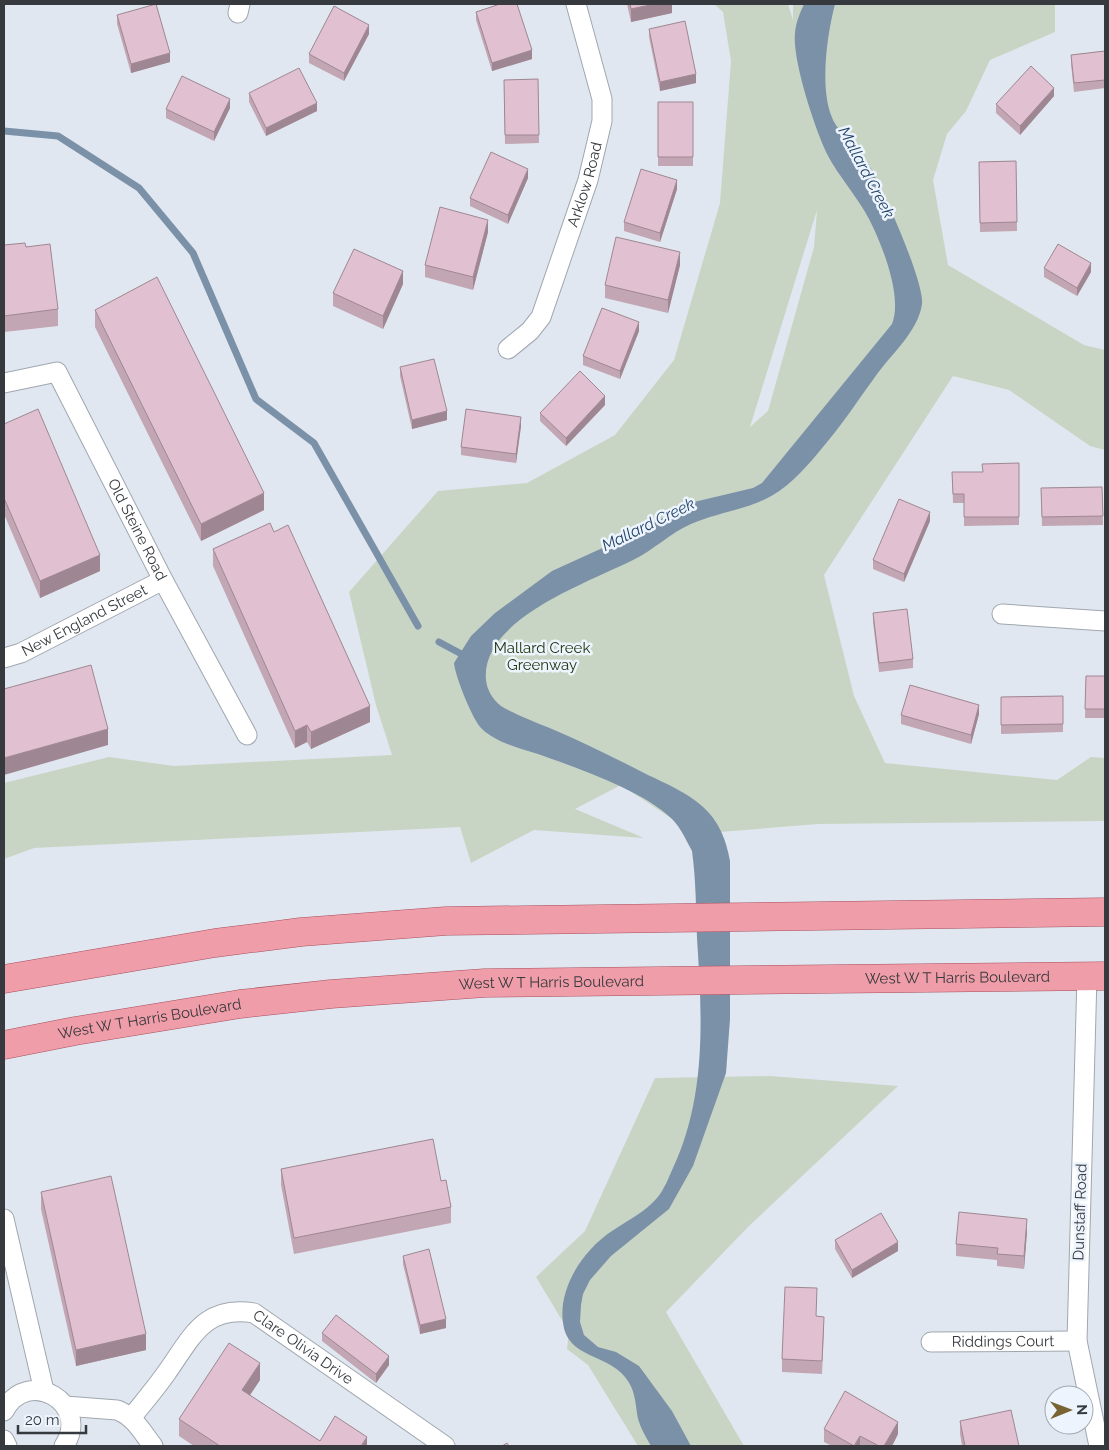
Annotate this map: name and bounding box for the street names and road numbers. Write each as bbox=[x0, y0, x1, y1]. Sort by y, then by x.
street label: Arklow Road bbox=[564, 140, 606, 229]
street label: Old Steine Road bbox=[104, 476, 171, 584]
street label: New England Street bbox=[19, 581, 150, 660]
street label: West W T Harris Boulevard bbox=[865, 968, 1050, 988]
street label: West W T Harris Boulevard bbox=[458, 972, 644, 994]
street label: West W T Harris Boulevard bbox=[57, 995, 243, 1043]
street label: Dunstaff Road bbox=[1069, 1163, 1091, 1261]
street label: Clare Olivia Drive bbox=[250, 1306, 357, 1388]
street label: Riddings Court bbox=[952, 1332, 1054, 1351]

